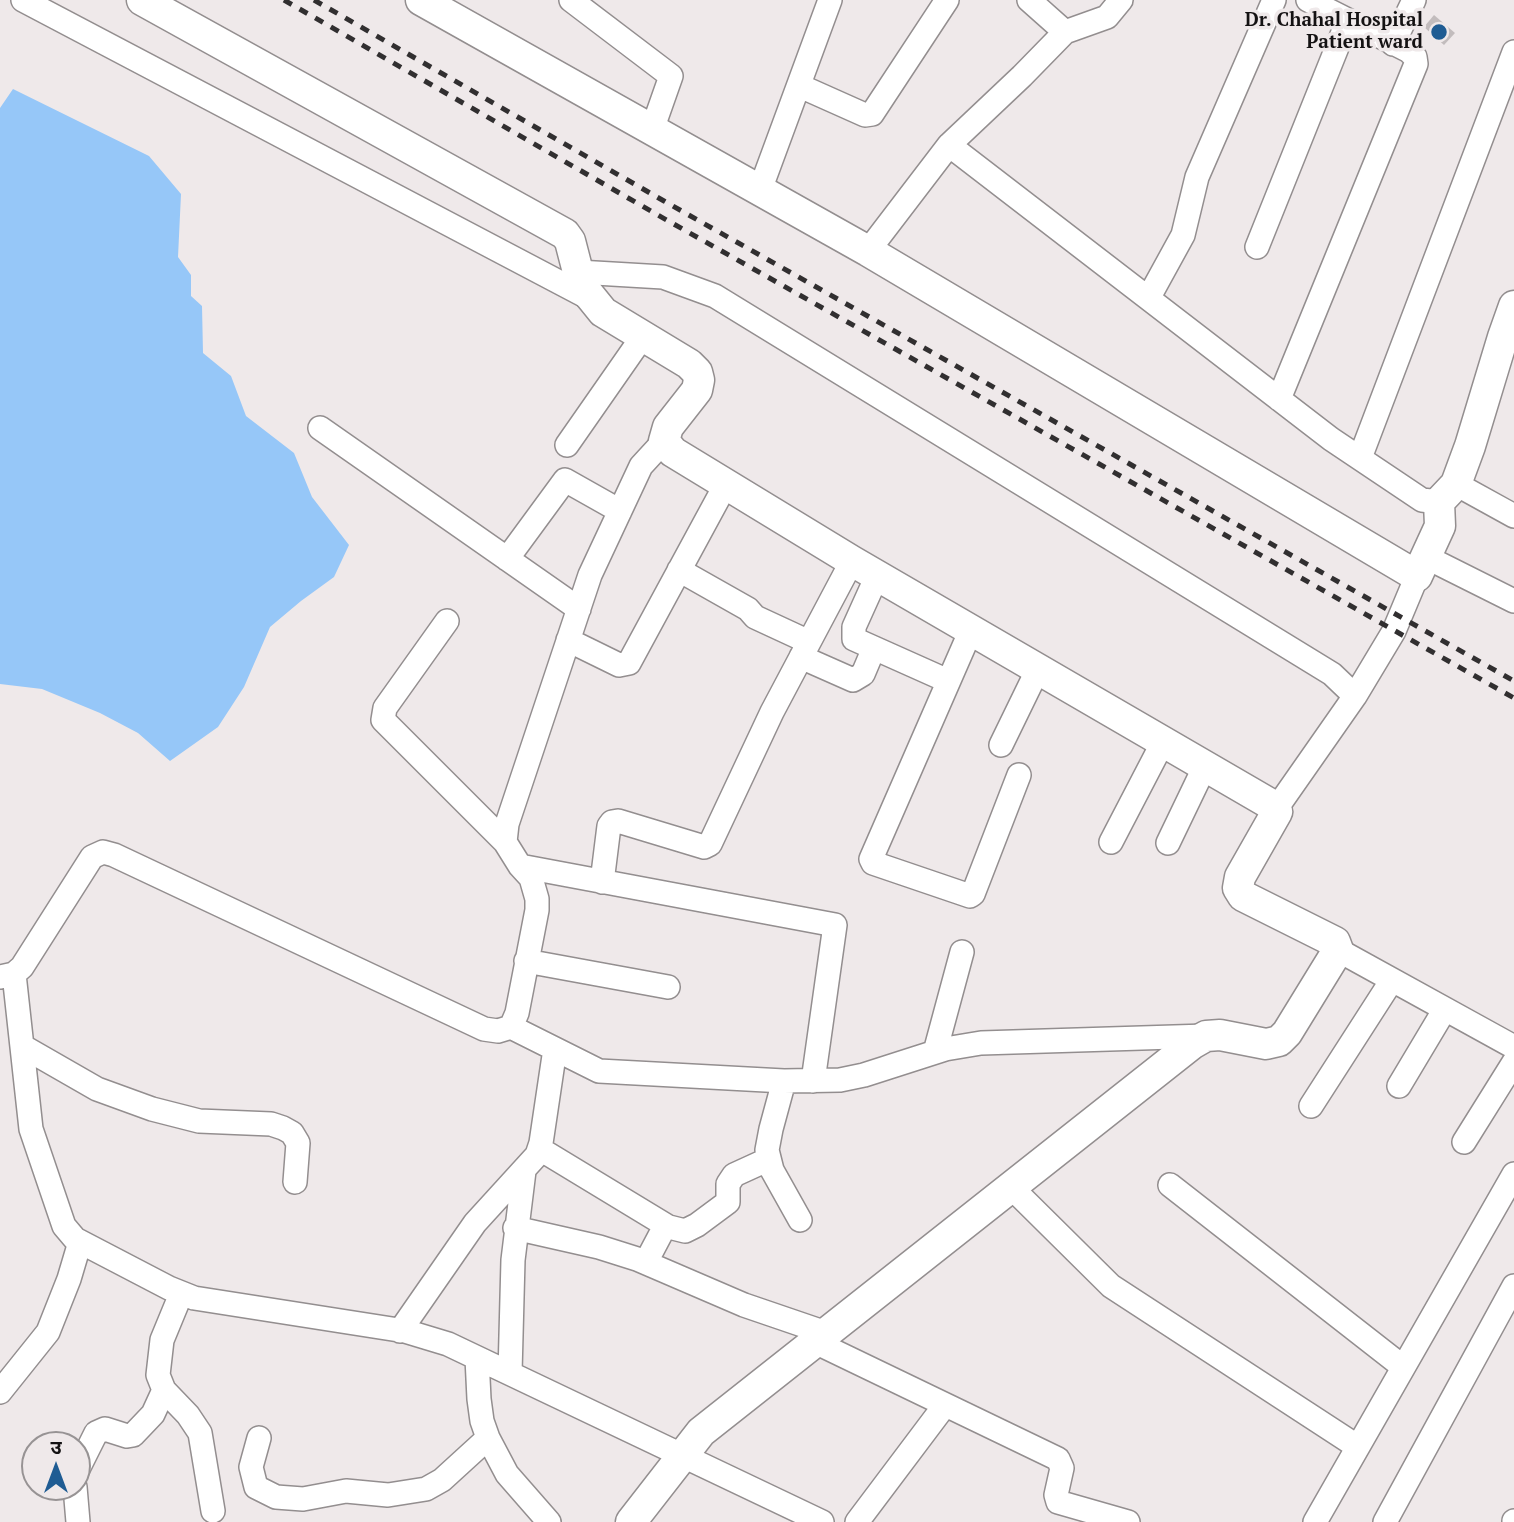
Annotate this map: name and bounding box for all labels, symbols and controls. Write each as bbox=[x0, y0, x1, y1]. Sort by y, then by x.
place label: Dr. Chahal Hospital Patient ward bbox=[1245, 10, 1423, 54]
marker: Dr. Chahal Hospital Patient ward bbox=[1429, 22, 1449, 42]
north arrow bbox=[21, 1431, 91, 1501]
text: उ bbox=[50, 1434, 62, 1459]

